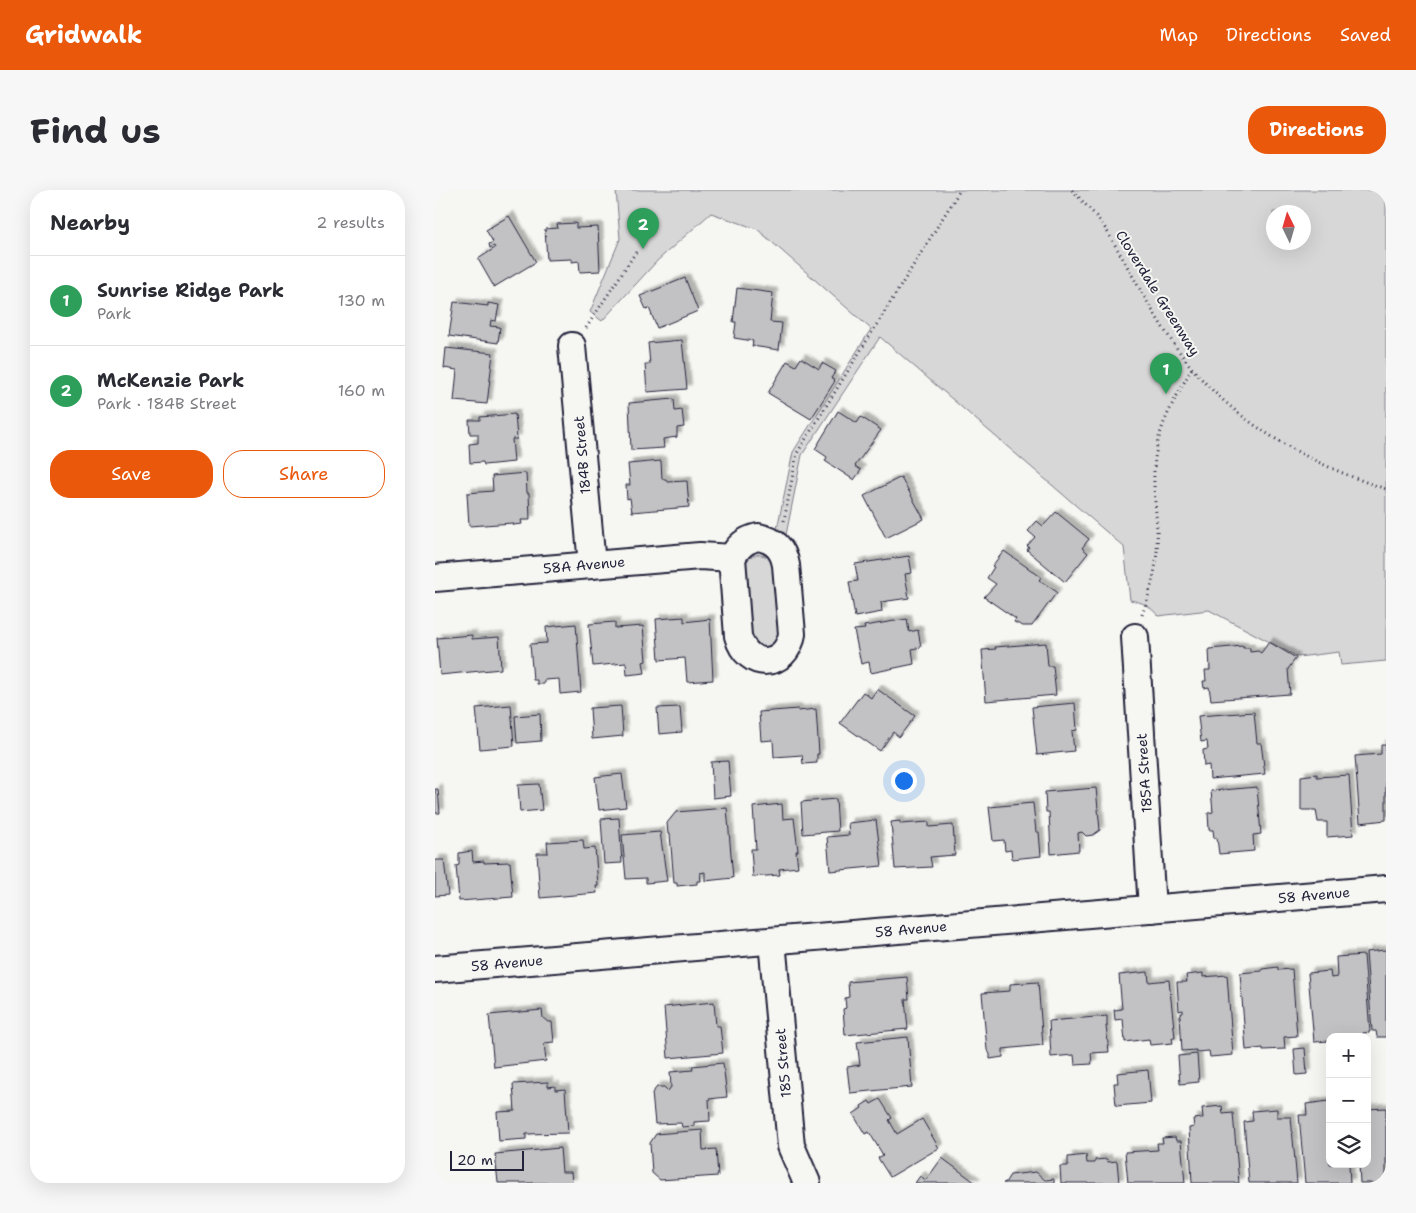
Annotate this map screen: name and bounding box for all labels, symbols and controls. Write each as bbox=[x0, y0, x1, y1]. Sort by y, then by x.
text: Gridwalk bbox=[25, 19, 142, 51]
text: Map bbox=[1160, 23, 1198, 47]
text: Directions bbox=[1226, 23, 1312, 47]
text: Saved bbox=[1340, 23, 1391, 47]
button: Directions bbox=[1248, 106, 1386, 154]
text: Find us bbox=[30, 107, 161, 154]
north arrow bbox=[1266, 205, 1311, 250]
pin: 2 bbox=[627, 208, 659, 249]
text: Nearby bbox=[50, 209, 130, 237]
text: 2 results bbox=[316, 212, 385, 233]
street label: Cloverdale Greenway bbox=[1112, 227, 1204, 359]
text: Sunrise Ridge Park bbox=[97, 278, 284, 303]
text: 1 bbox=[62, 290, 70, 311]
text: 130 m bbox=[338, 290, 385, 311]
text: Park bbox=[97, 303, 131, 324]
pin: 1 bbox=[1150, 353, 1182, 394]
text: McKenzie Park bbox=[97, 368, 244, 393]
text: 2 bbox=[60, 380, 72, 401]
text: 160 m bbox=[338, 380, 385, 401]
text: Park · 184B Street bbox=[97, 393, 237, 414]
street label: 184B Street bbox=[570, 415, 594, 495]
button: Save bbox=[50, 450, 213, 498]
button: Share bbox=[223, 450, 385, 498]
street label: 58A Avenue bbox=[542, 552, 626, 578]
street label: 185A Street bbox=[1132, 733, 1156, 813]
your location bbox=[891, 768, 917, 794]
street label: 58 Avenue bbox=[1277, 883, 1351, 907]
street label: 58 Avenue bbox=[874, 917, 948, 941]
street label: 58 Avenue bbox=[470, 951, 544, 975]
street label: 185 Street bbox=[771, 1028, 795, 1098]
map controls bbox=[1326, 1033, 1371, 1168]
button: + bbox=[1326, 1033, 1371, 1078]
button: − bbox=[1326, 1078, 1371, 1123]
button: layers bbox=[1326, 1123, 1371, 1168]
scale bar bbox=[450, 1148, 524, 1171]
text: 20 m bbox=[457, 1151, 493, 1169]

